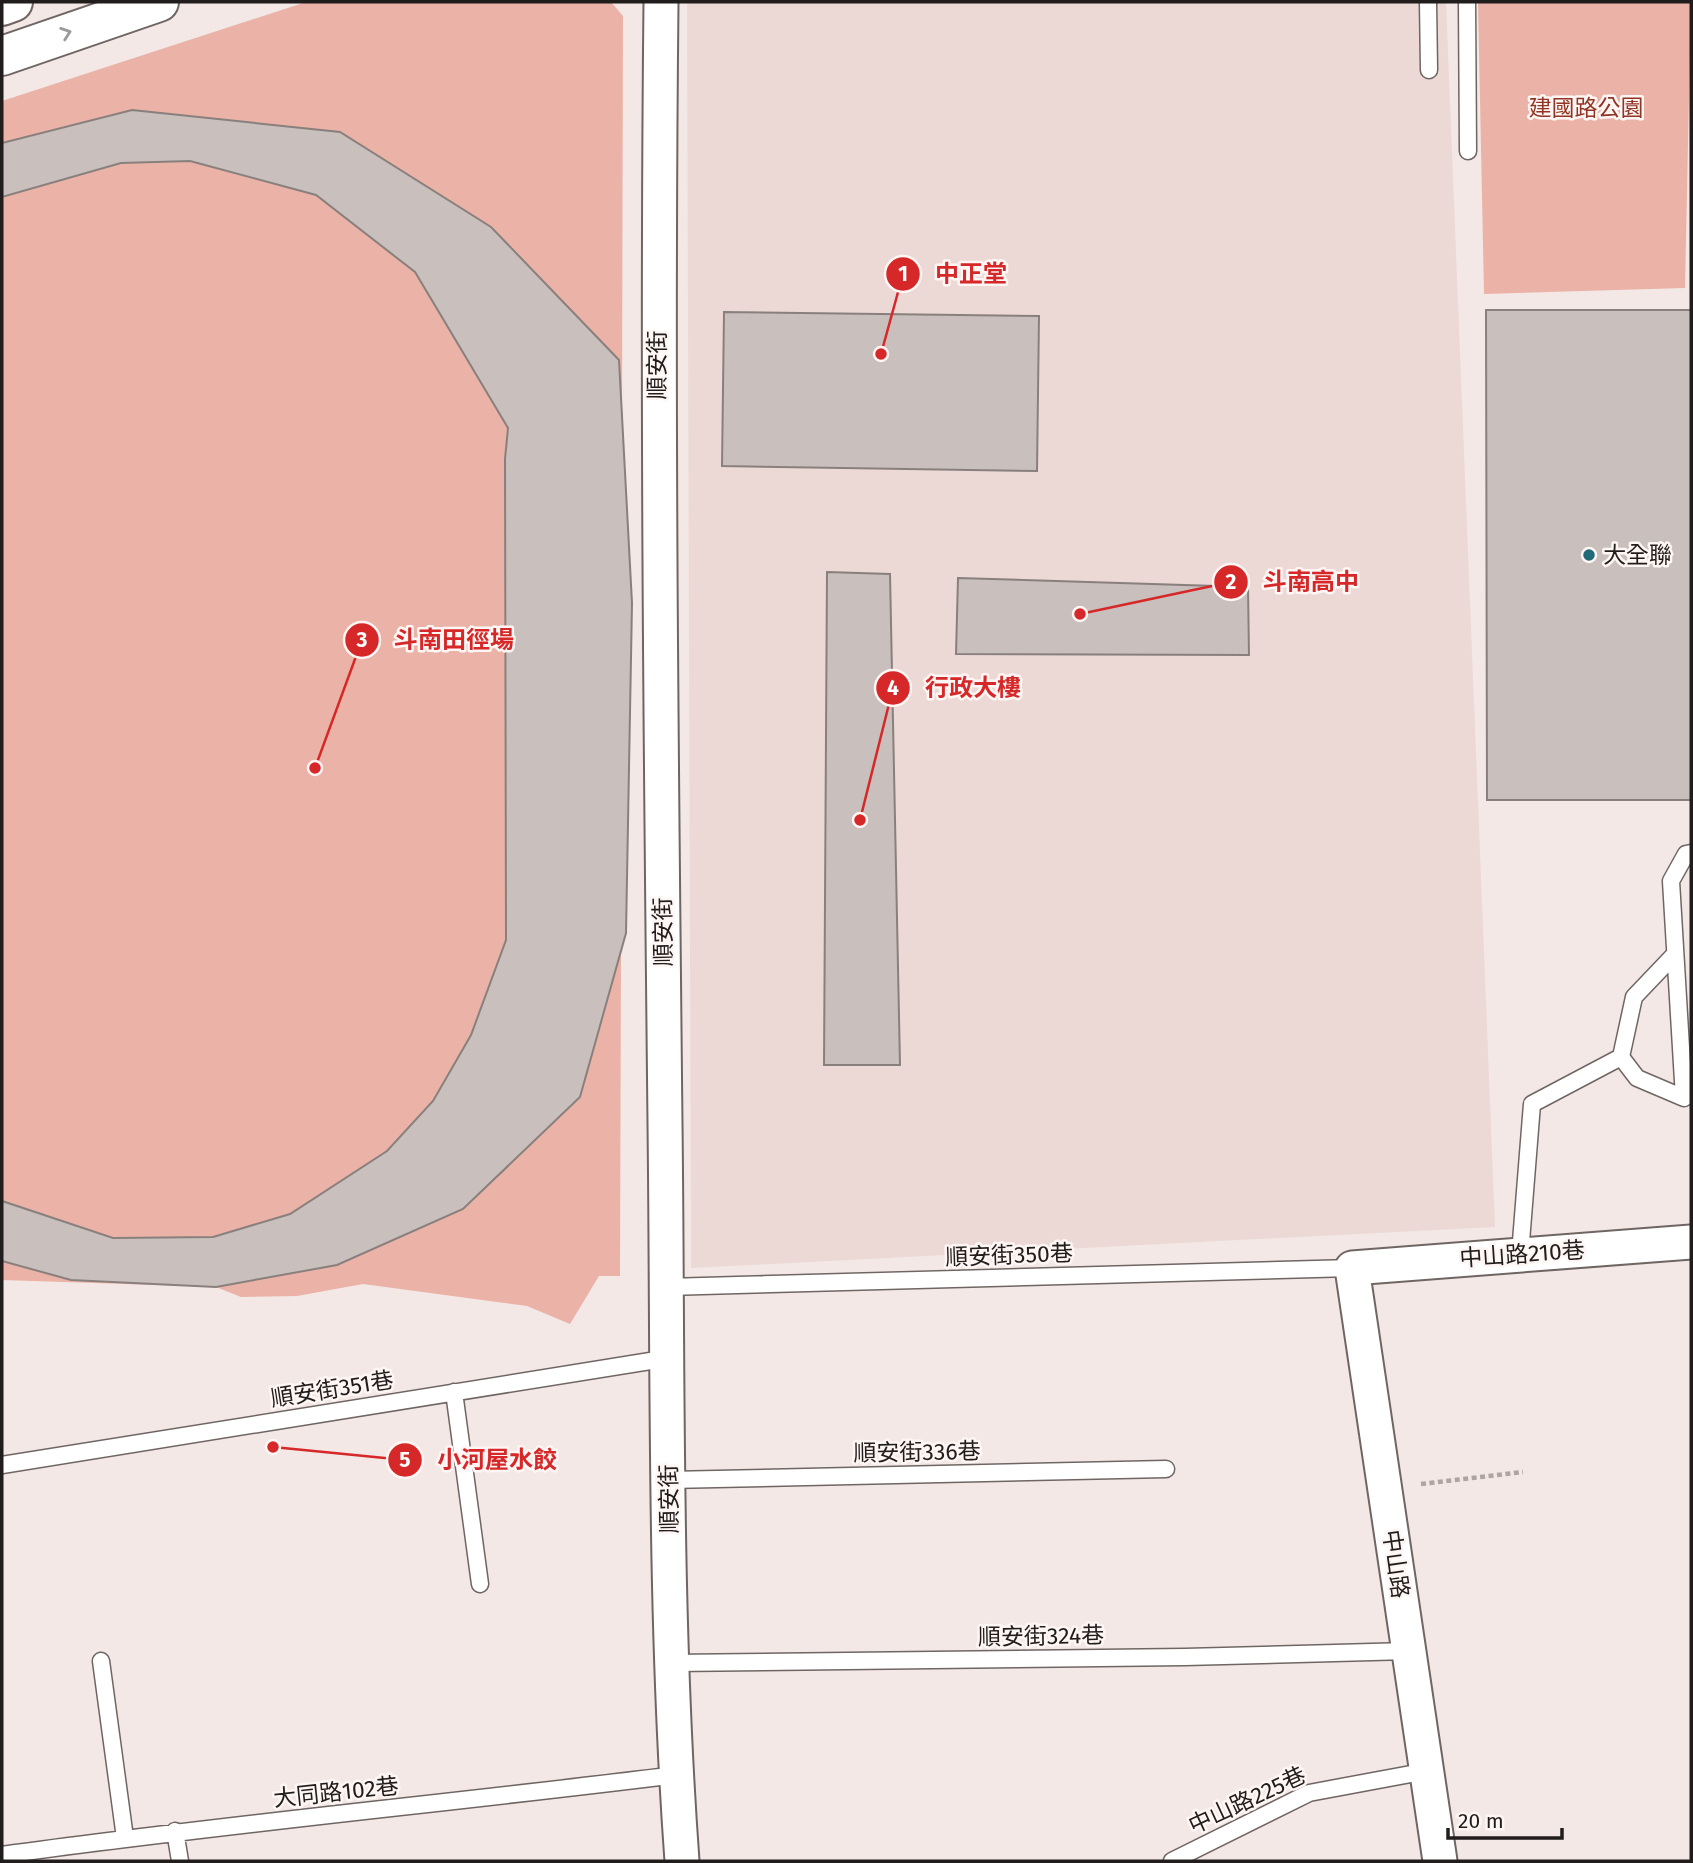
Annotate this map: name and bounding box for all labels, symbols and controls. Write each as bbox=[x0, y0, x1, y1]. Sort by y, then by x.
one-way arrow bbox=[59, 27, 72, 41]
park label: 建國路公園 bbox=[1529, 94, 1644, 122]
callout: 中正堂 bbox=[886, 251, 1021, 296]
text: 中正堂 bbox=[935, 260, 1007, 288]
text: 1 bbox=[898, 261, 908, 287]
street label: 順安街 bbox=[643, 331, 671, 400]
place label: 大全聯 bbox=[1603, 541, 1672, 569]
marker: 大全聯 bbox=[1581, 547, 1597, 563]
callout: 斗南高中 bbox=[1214, 559, 1373, 604]
text: 斗南高中 bbox=[1263, 568, 1359, 596]
text: 2 bbox=[1226, 569, 1237, 595]
callout: 斗南田徑場 bbox=[345, 618, 528, 663]
text: 斗南田徑場 bbox=[394, 626, 514, 654]
text: 3 bbox=[356, 627, 368, 653]
callout: 行政大樓 bbox=[876, 665, 1035, 710]
text: 行政大樓 bbox=[925, 674, 1021, 702]
text: 4 bbox=[887, 675, 899, 701]
street label: 順安街 bbox=[648, 897, 678, 967]
street label: 中山路210巷 bbox=[1458, 1236, 1586, 1272]
street label: 順安街350巷 bbox=[945, 1239, 1073, 1271]
street label: 順安街351巷 bbox=[269, 1365, 395, 1413]
callout: 小河屋水餃 bbox=[388, 1437, 571, 1482]
street label: 順安街336巷 bbox=[853, 1437, 981, 1467]
text: 小河屋水餃 bbox=[437, 1446, 557, 1474]
text: 5 bbox=[399, 1447, 411, 1473]
street label: 順安街 bbox=[654, 1464, 684, 1534]
street label: 中山路 bbox=[1377, 1528, 1415, 1600]
street label: 順安街324巷 bbox=[978, 1621, 1104, 1651]
street label: 中山路225巷 bbox=[1184, 1761, 1310, 1839]
street label: 大同路102巷 bbox=[272, 1771, 400, 1813]
scale bar bbox=[1448, 1797, 1562, 1841]
text: 20 m bbox=[1458, 1808, 1504, 1834]

